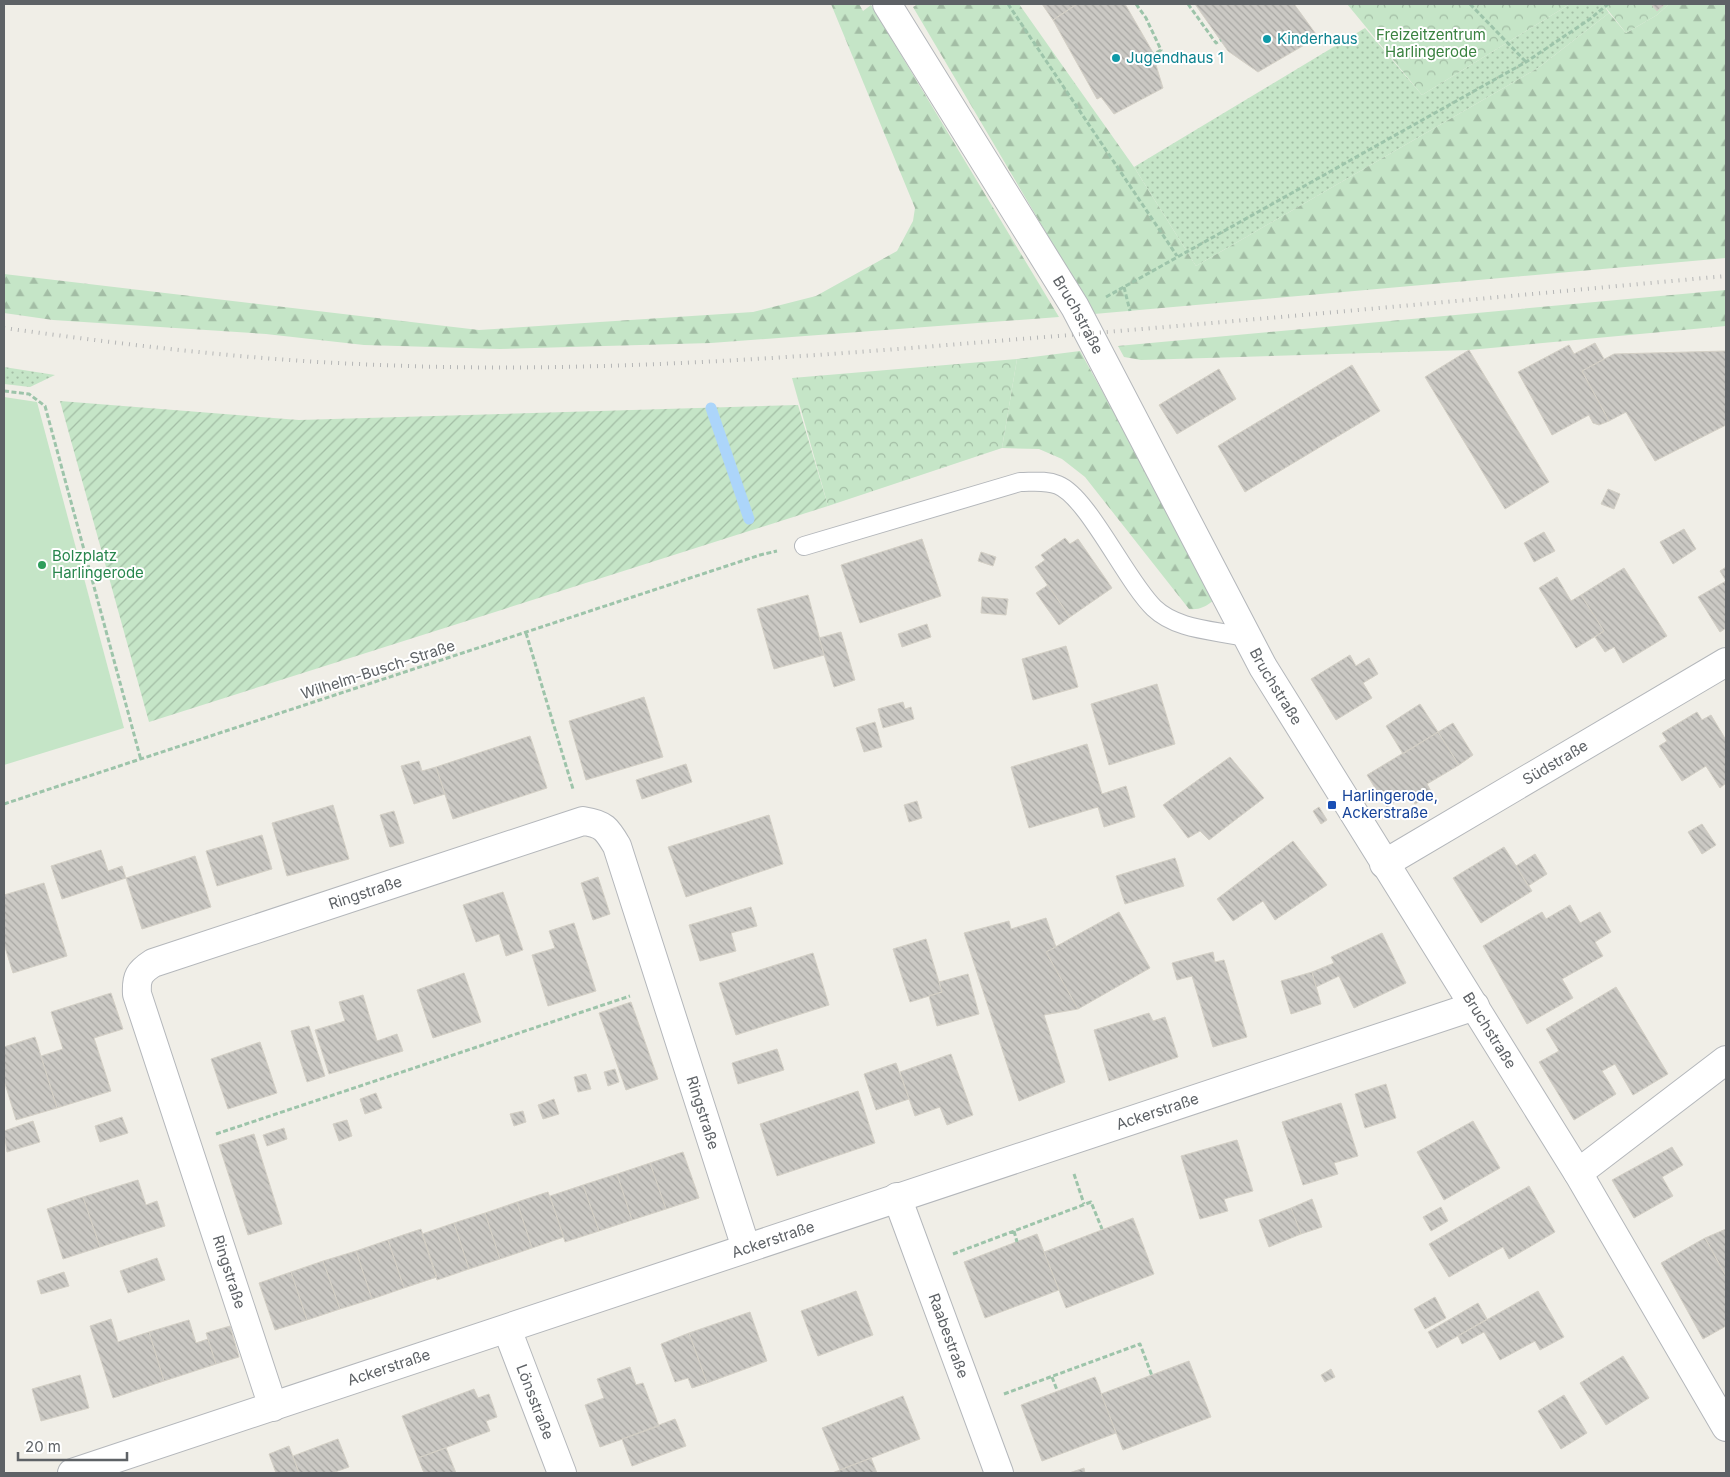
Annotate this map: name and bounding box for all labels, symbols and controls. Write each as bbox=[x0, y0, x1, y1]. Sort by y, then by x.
park label: Freizeitzentrum Harlingerode bbox=[1376, 25, 1486, 61]
place label: Kinderhaus bbox=[1277, 29, 1358, 48]
marker: Kinderhaus bbox=[1261, 33, 1273, 45]
place label: Jugendhaus 1 bbox=[1126, 48, 1224, 67]
marker: Jugendhaus 1 bbox=[1110, 52, 1122, 64]
street label: Bruchstraße bbox=[1049, 272, 1108, 357]
place label: Bolzplatz Harlingerode bbox=[52, 546, 144, 582]
marker: Bolzplatz Harlingerode bbox=[36, 559, 48, 571]
street label: Wilhelm-Busch-Straße bbox=[298, 636, 457, 703]
street label: Bruchstraße bbox=[1246, 645, 1307, 728]
street label: Südstraße bbox=[1519, 736, 1591, 789]
place label: Harlingerode, Ackerstraße bbox=[1342, 786, 1438, 822]
marker: Harlingerode, Ackerstraße bbox=[1326, 799, 1338, 811]
street label: Ringstraße bbox=[326, 871, 404, 913]
street label: Bruchstraße bbox=[1459, 988, 1521, 1072]
street label: Ringstraße bbox=[682, 1073, 724, 1152]
street label: Ackerstraße bbox=[1113, 1089, 1201, 1134]
street label: Ackerstraße bbox=[729, 1217, 817, 1262]
street label: Ringstraße bbox=[209, 1233, 250, 1311]
street label: Raabestraße bbox=[924, 1290, 973, 1381]
street label: Ackerstraße bbox=[345, 1344, 433, 1390]
street label: Lönsstraße bbox=[512, 1361, 558, 1442]
scale bar bbox=[18, 1430, 126, 1462]
text: 20 m bbox=[25, 1437, 61, 1456]

